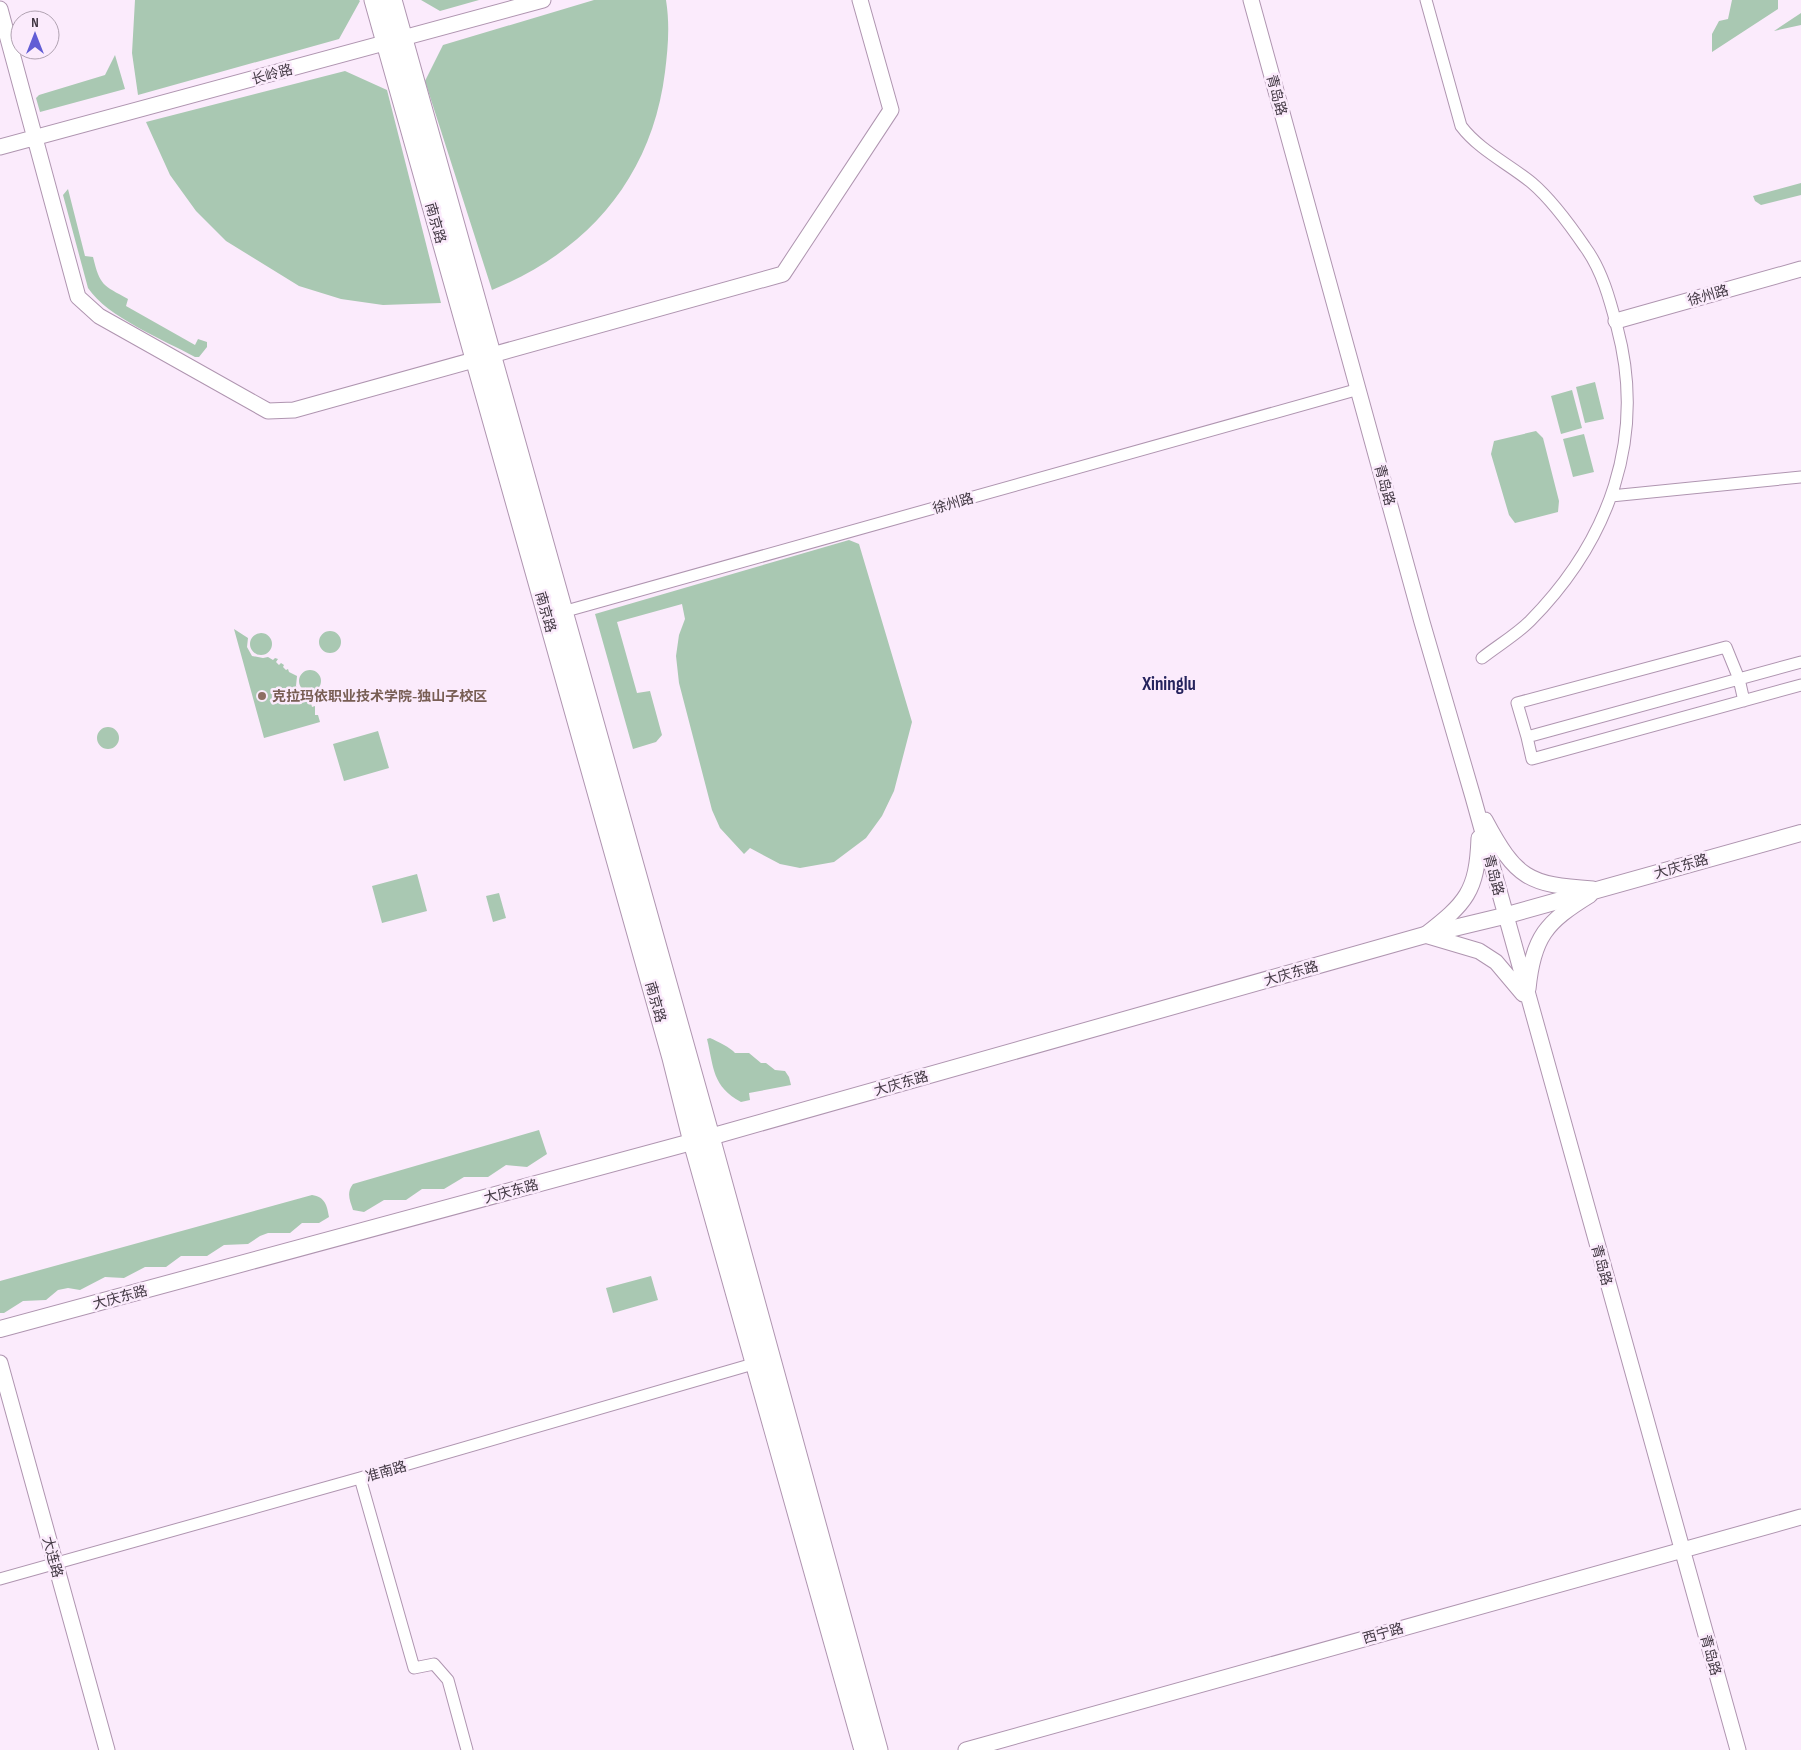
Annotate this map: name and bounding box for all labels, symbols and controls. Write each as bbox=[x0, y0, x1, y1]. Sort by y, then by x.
north arrow bbox=[10, 10, 60, 60]
text: N bbox=[31, 14, 39, 31]
street label: 长岭路 bbox=[250, 61, 295, 88]
street label: 青岛路 bbox=[1263, 73, 1290, 118]
street label: 南京路 bbox=[422, 201, 449, 246]
street label: 徐州路 bbox=[1686, 282, 1731, 309]
street label: 青岛路 bbox=[1371, 463, 1398, 508]
street label: 徐州路 bbox=[931, 490, 976, 517]
street label: 南京路 bbox=[532, 590, 559, 635]
district label: Xininglu bbox=[1141, 673, 1196, 696]
place label: 克拉玛依职业技术学院-独山子校区 bbox=[272, 688, 487, 705]
marker: 克拉玛依职业技术学院-独山子校区 bbox=[256, 690, 268, 702]
street label: 大庆东路 bbox=[1652, 851, 1710, 882]
street label: 青岛路 bbox=[1480, 853, 1507, 898]
street label: 大庆东路 bbox=[1262, 958, 1320, 989]
street label: 南京路 bbox=[642, 980, 669, 1025]
street label: 大庆东路 bbox=[872, 1068, 930, 1099]
street label: 大庆东路 bbox=[482, 1176, 540, 1207]
street label: 青岛路 bbox=[1588, 1243, 1615, 1288]
street label: 大庆东路 bbox=[91, 1282, 149, 1313]
street label: 准南路 bbox=[364, 1458, 409, 1485]
street label: 大连路 bbox=[39, 1535, 66, 1580]
street label: 西宁路 bbox=[1361, 1620, 1406, 1647]
street label: 青岛路 bbox=[1697, 1633, 1724, 1678]

